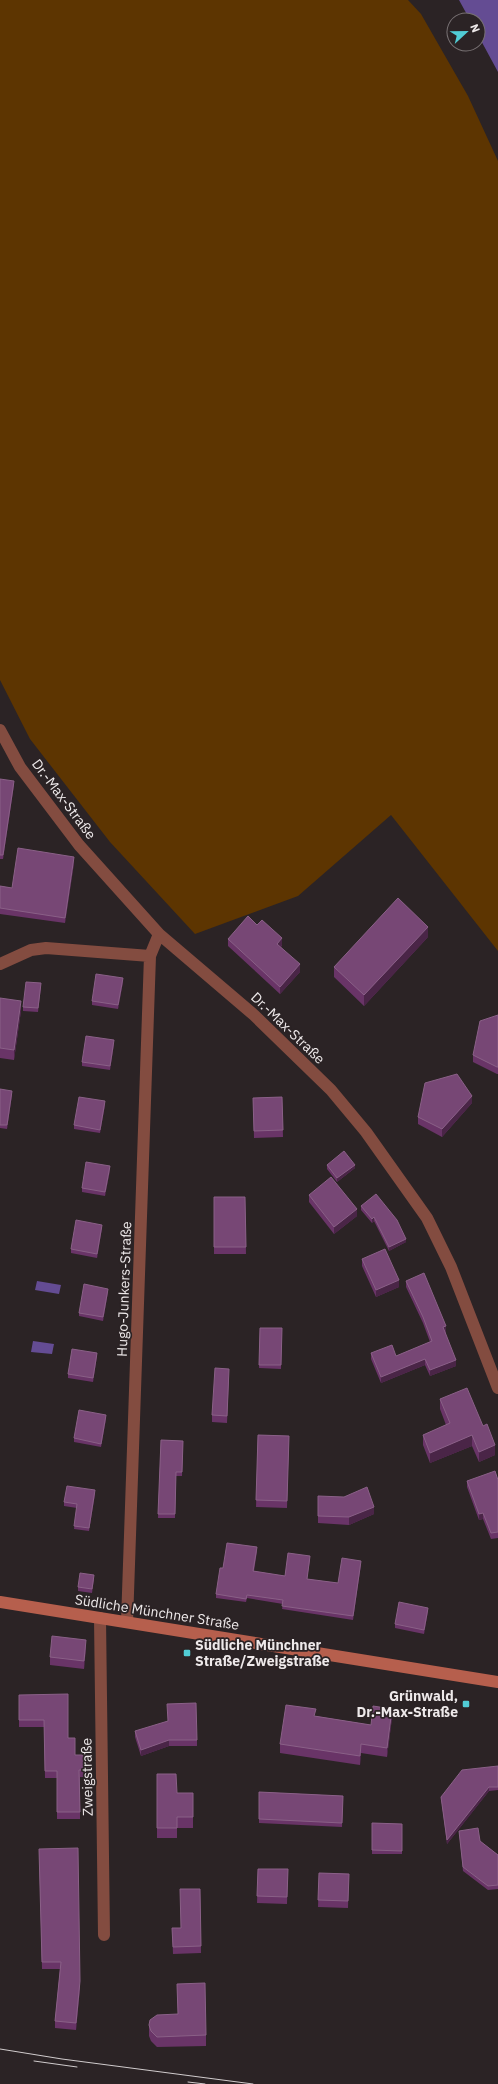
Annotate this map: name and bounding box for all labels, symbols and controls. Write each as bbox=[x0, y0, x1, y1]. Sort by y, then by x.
north arrow bbox=[446, 12, 486, 52]
text: N bbox=[467, 22, 483, 35]
street label: Dr.-Max-Straße bbox=[28, 755, 100, 843]
street label: Dr.-Max-Straße bbox=[247, 988, 329, 1068]
street label: Hugo-Junkers-Straße bbox=[113, 1221, 135, 1357]
street label: Südliche Münchner Straße bbox=[74, 1590, 241, 1634]
place label: Südliche Münchner Straße/Zweigstraße bbox=[195, 1636, 330, 1670]
marker: Südliche Münchner Straße/Zweigstraße bbox=[182, 1648, 192, 1658]
place label: Grünwald, Dr.-Max-Straße bbox=[357, 1687, 458, 1721]
marker: Grünwald, Dr.-Max-Straße bbox=[461, 1699, 471, 1709]
street label: Zweigstraße bbox=[77, 1737, 97, 1816]

